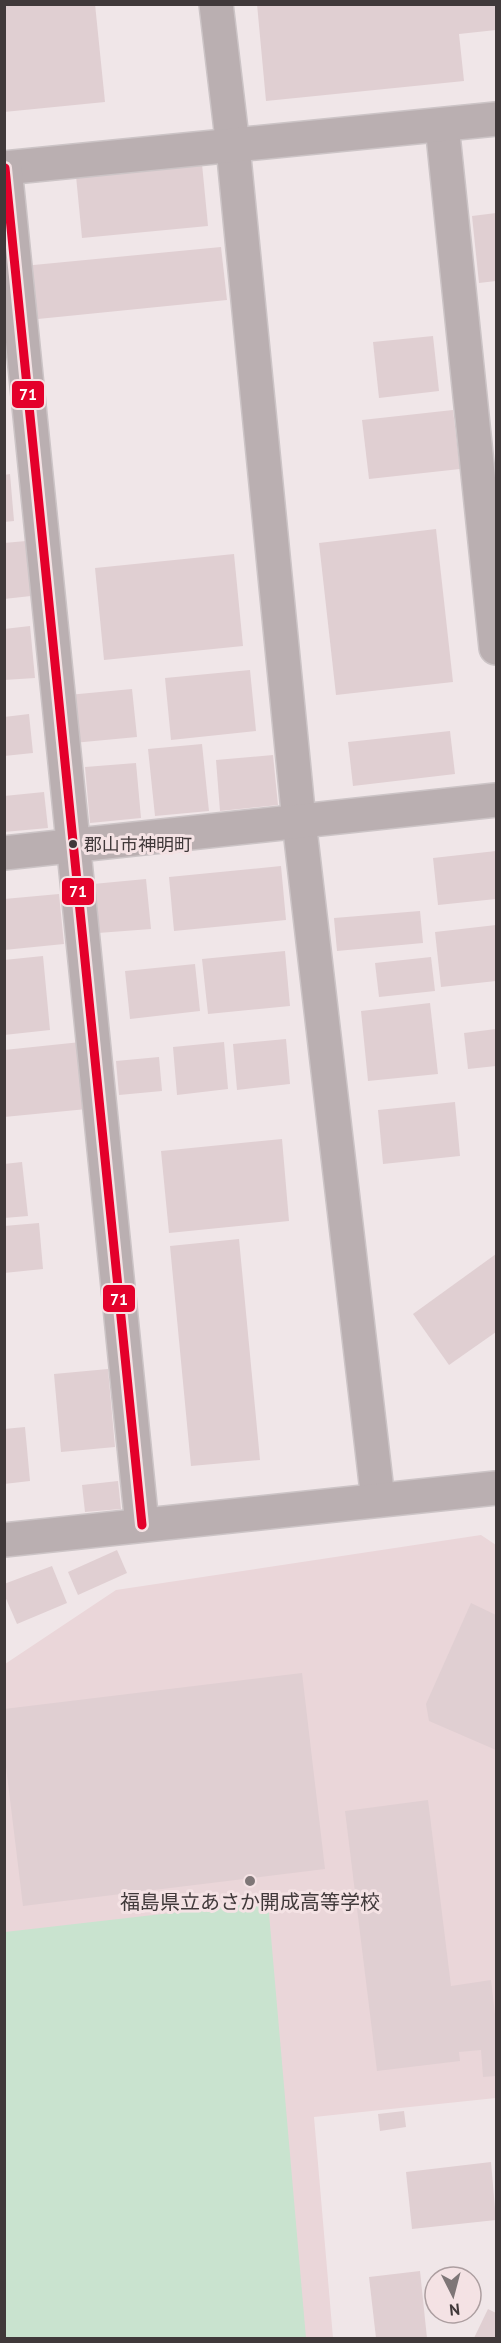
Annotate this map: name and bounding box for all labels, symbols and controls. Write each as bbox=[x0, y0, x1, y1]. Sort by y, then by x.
line badge: 71 bbox=[11, 380, 45, 409]
text: 71 bbox=[19, 384, 37, 404]
place label: 郡山市神明町 bbox=[84, 833, 192, 856]
marker: 郡山市神明町 bbox=[67, 838, 79, 850]
line badge: 71 bbox=[61, 877, 95, 906]
text: 71 bbox=[69, 881, 87, 901]
line badge: 71 bbox=[102, 1284, 136, 1313]
text: 71 bbox=[110, 1289, 128, 1309]
marker: 福島県立あさか開成高等学校 bbox=[243, 1874, 257, 1888]
place label: 福島県立あさか開成高等学校 bbox=[120, 1889, 380, 1915]
north arrow bbox=[423, 2265, 483, 2325]
text: N bbox=[448, 2299, 461, 2320]

